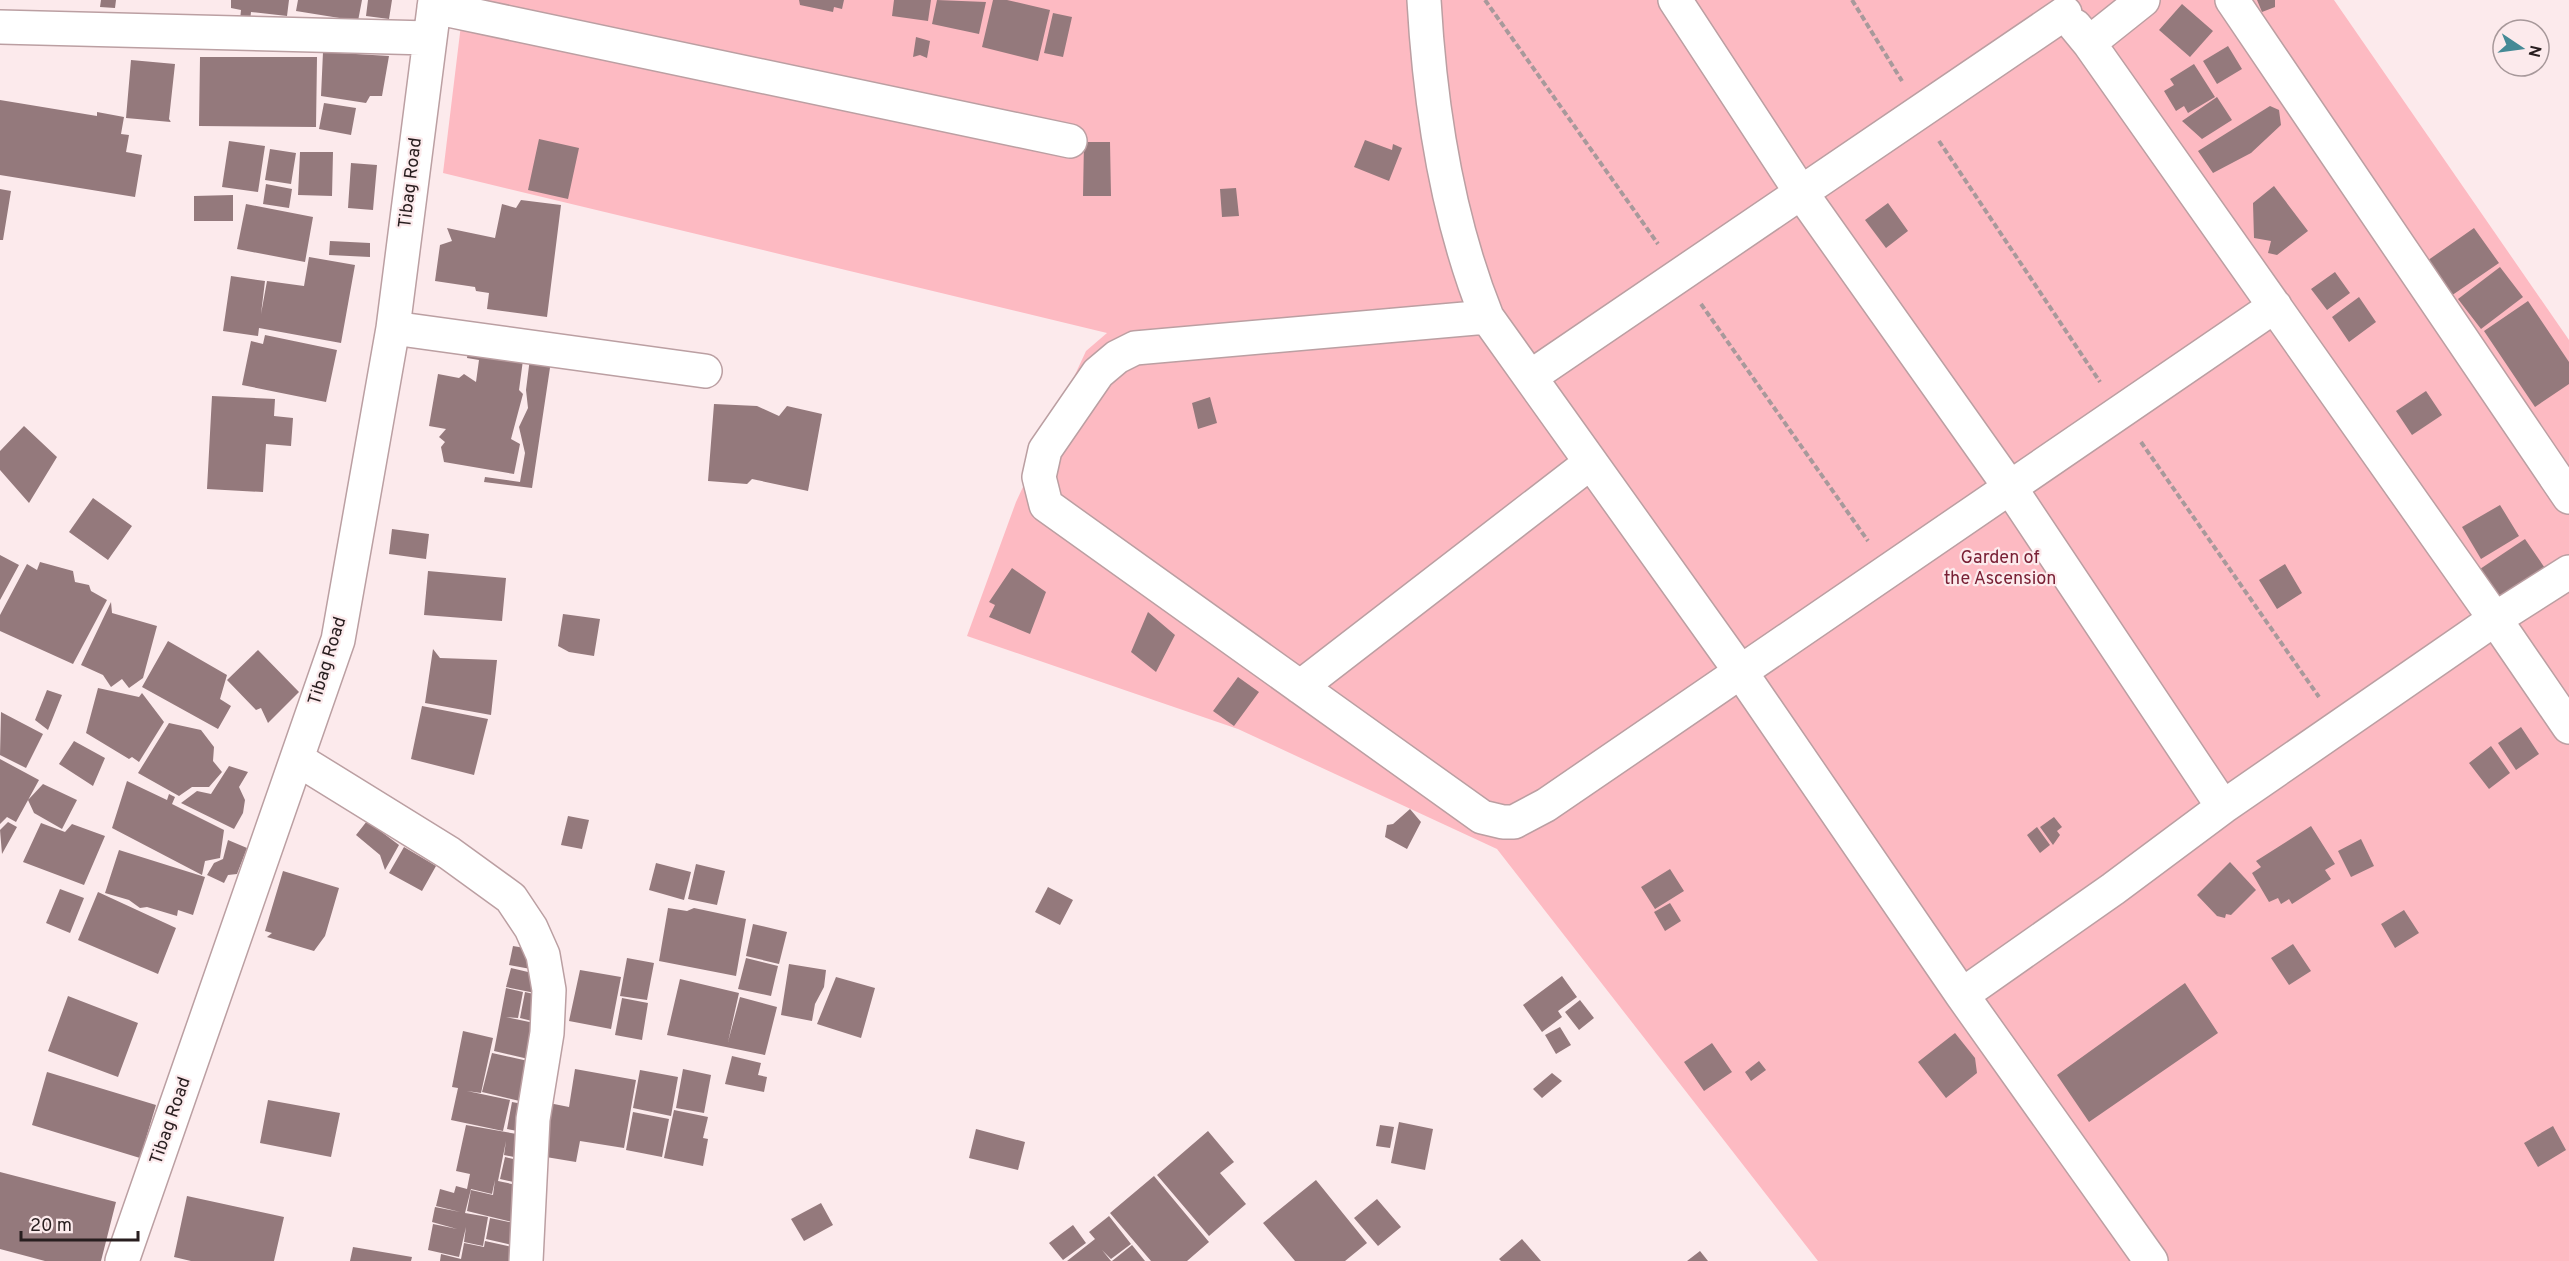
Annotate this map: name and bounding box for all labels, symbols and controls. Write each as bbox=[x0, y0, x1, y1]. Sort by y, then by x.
north arrow bbox=[2491, 18, 2551, 78]
text: N bbox=[2523, 43, 2545, 59]
street label: Tibag Road bbox=[394, 136, 428, 230]
park label: Garden of the Ascension bbox=[1944, 547, 2056, 591]
street label: Tibag Road bbox=[304, 614, 352, 708]
street label: Tibag Road bbox=[145, 1074, 197, 1168]
scale bar bbox=[21, 1204, 138, 1242]
text: 20 m bbox=[30, 1215, 72, 1238]

